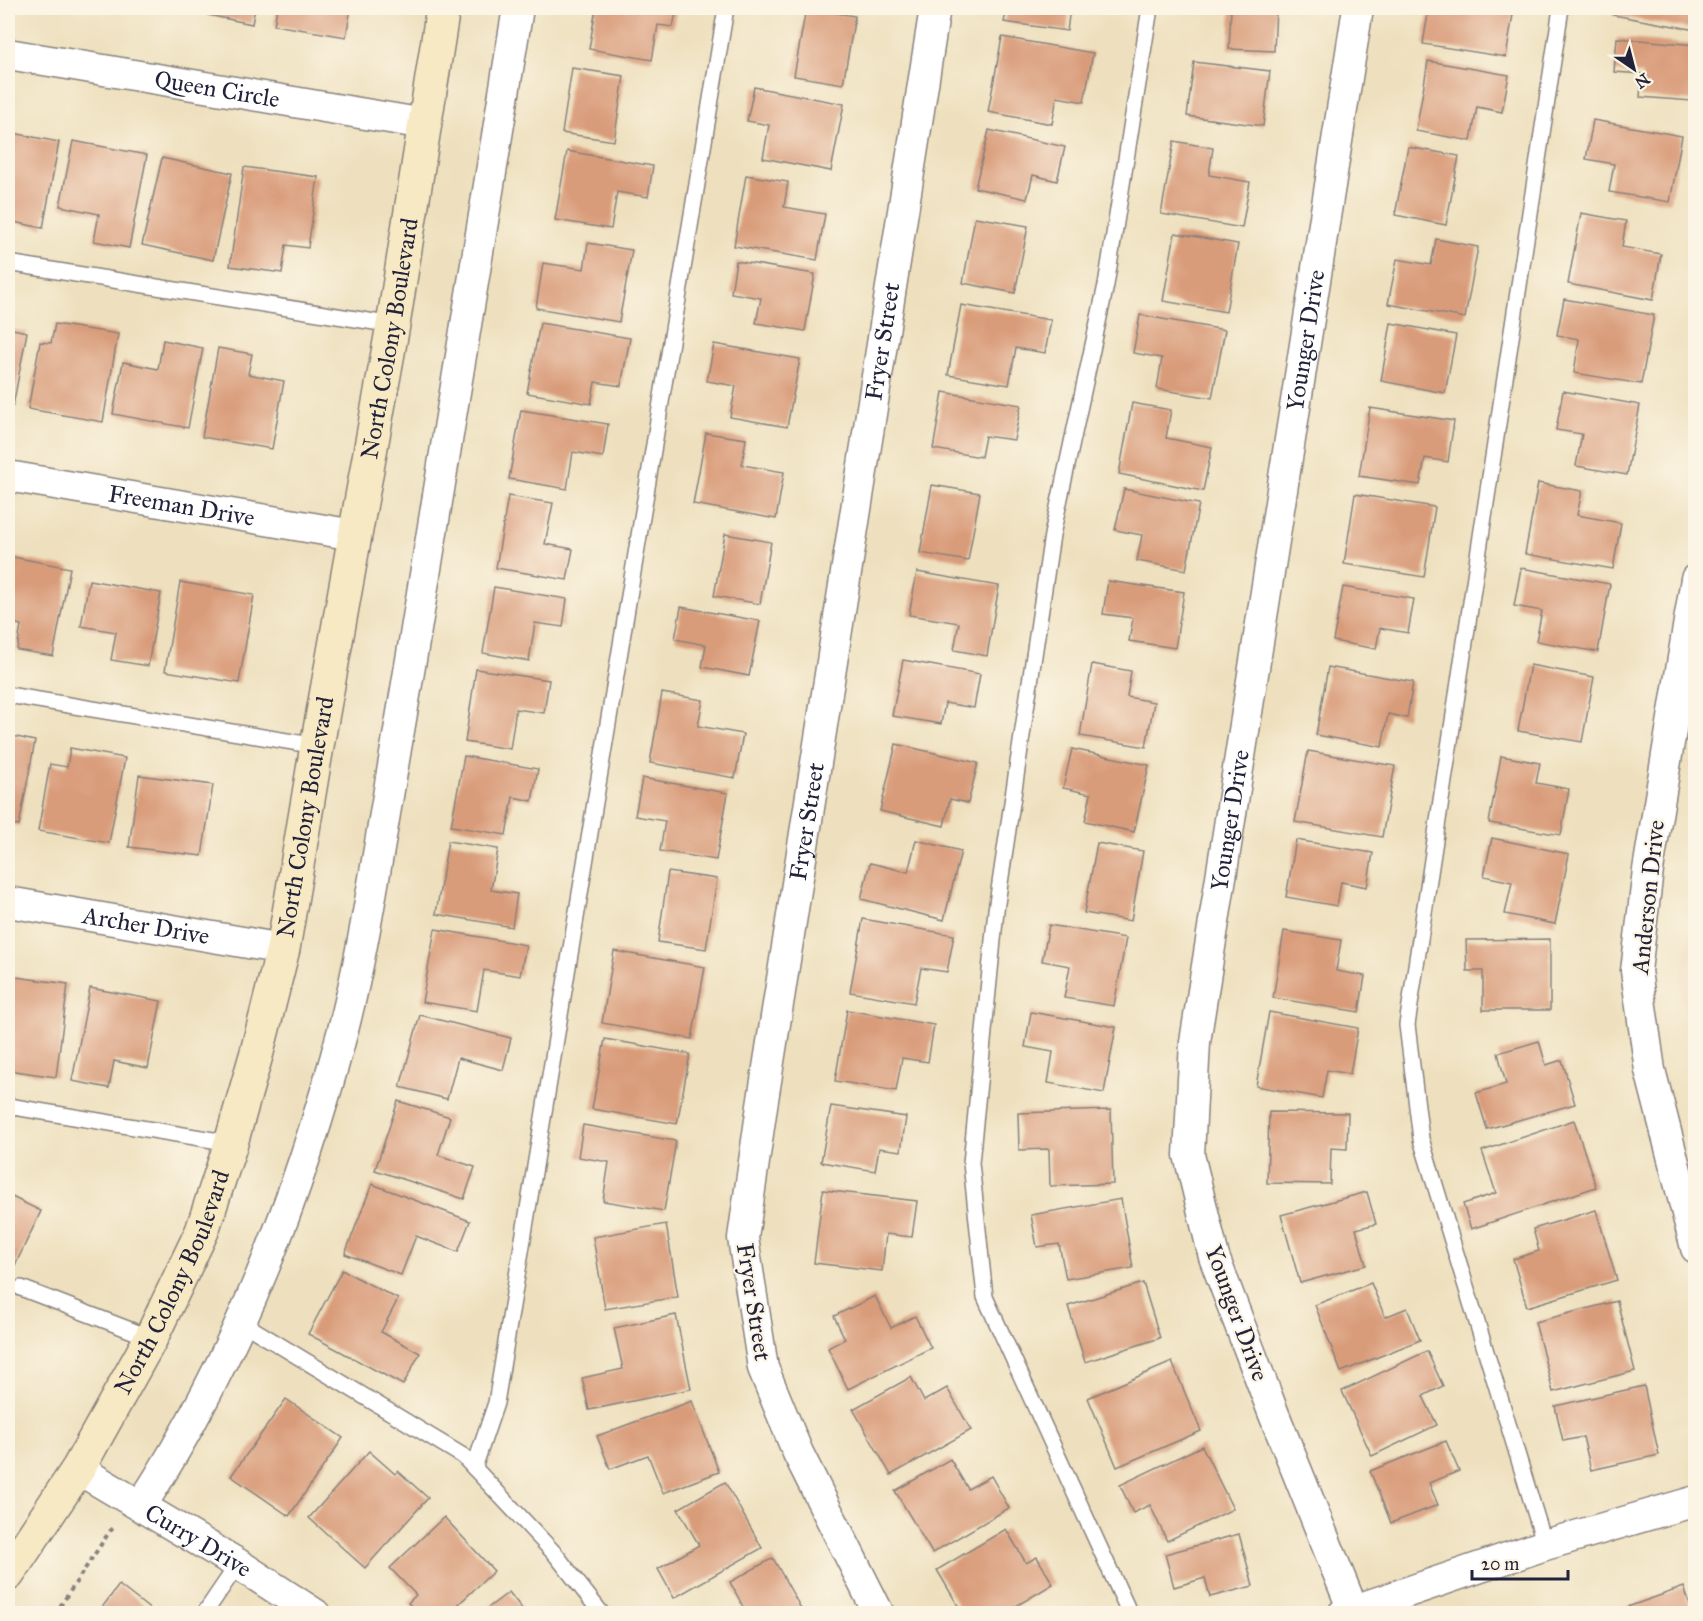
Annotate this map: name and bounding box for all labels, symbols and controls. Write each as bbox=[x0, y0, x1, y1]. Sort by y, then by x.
north arrow bbox=[1604, 39, 1664, 99]
street label: Queen Circle bbox=[152, 64, 282, 114]
text: N bbox=[1631, 69, 1653, 93]
street label: North Colony Boulevard bbox=[354, 216, 425, 461]
street label: Younger Drive bbox=[1280, 268, 1332, 413]
street label: Fryer Street bbox=[858, 280, 907, 403]
street label: Freeman Drive bbox=[106, 478, 257, 533]
street label: North Colony Boulevard bbox=[270, 694, 341, 940]
street label: Younger Drive bbox=[1204, 748, 1256, 893]
street label: Fryer Street bbox=[783, 760, 831, 883]
street label: Anderson Drive bbox=[1625, 818, 1671, 977]
street label: Archer Drive bbox=[79, 900, 212, 951]
street label: North Colony Boulevard bbox=[108, 1166, 236, 1400]
street label: Fryer Street bbox=[730, 1241, 778, 1364]
street label: Younger Drive bbox=[1199, 1241, 1275, 1385]
street label: Curry Drive bbox=[140, 1497, 257, 1584]
scale bar bbox=[1472, 1543, 1568, 1581]
text: 20 m bbox=[1481, 1553, 1519, 1575]

